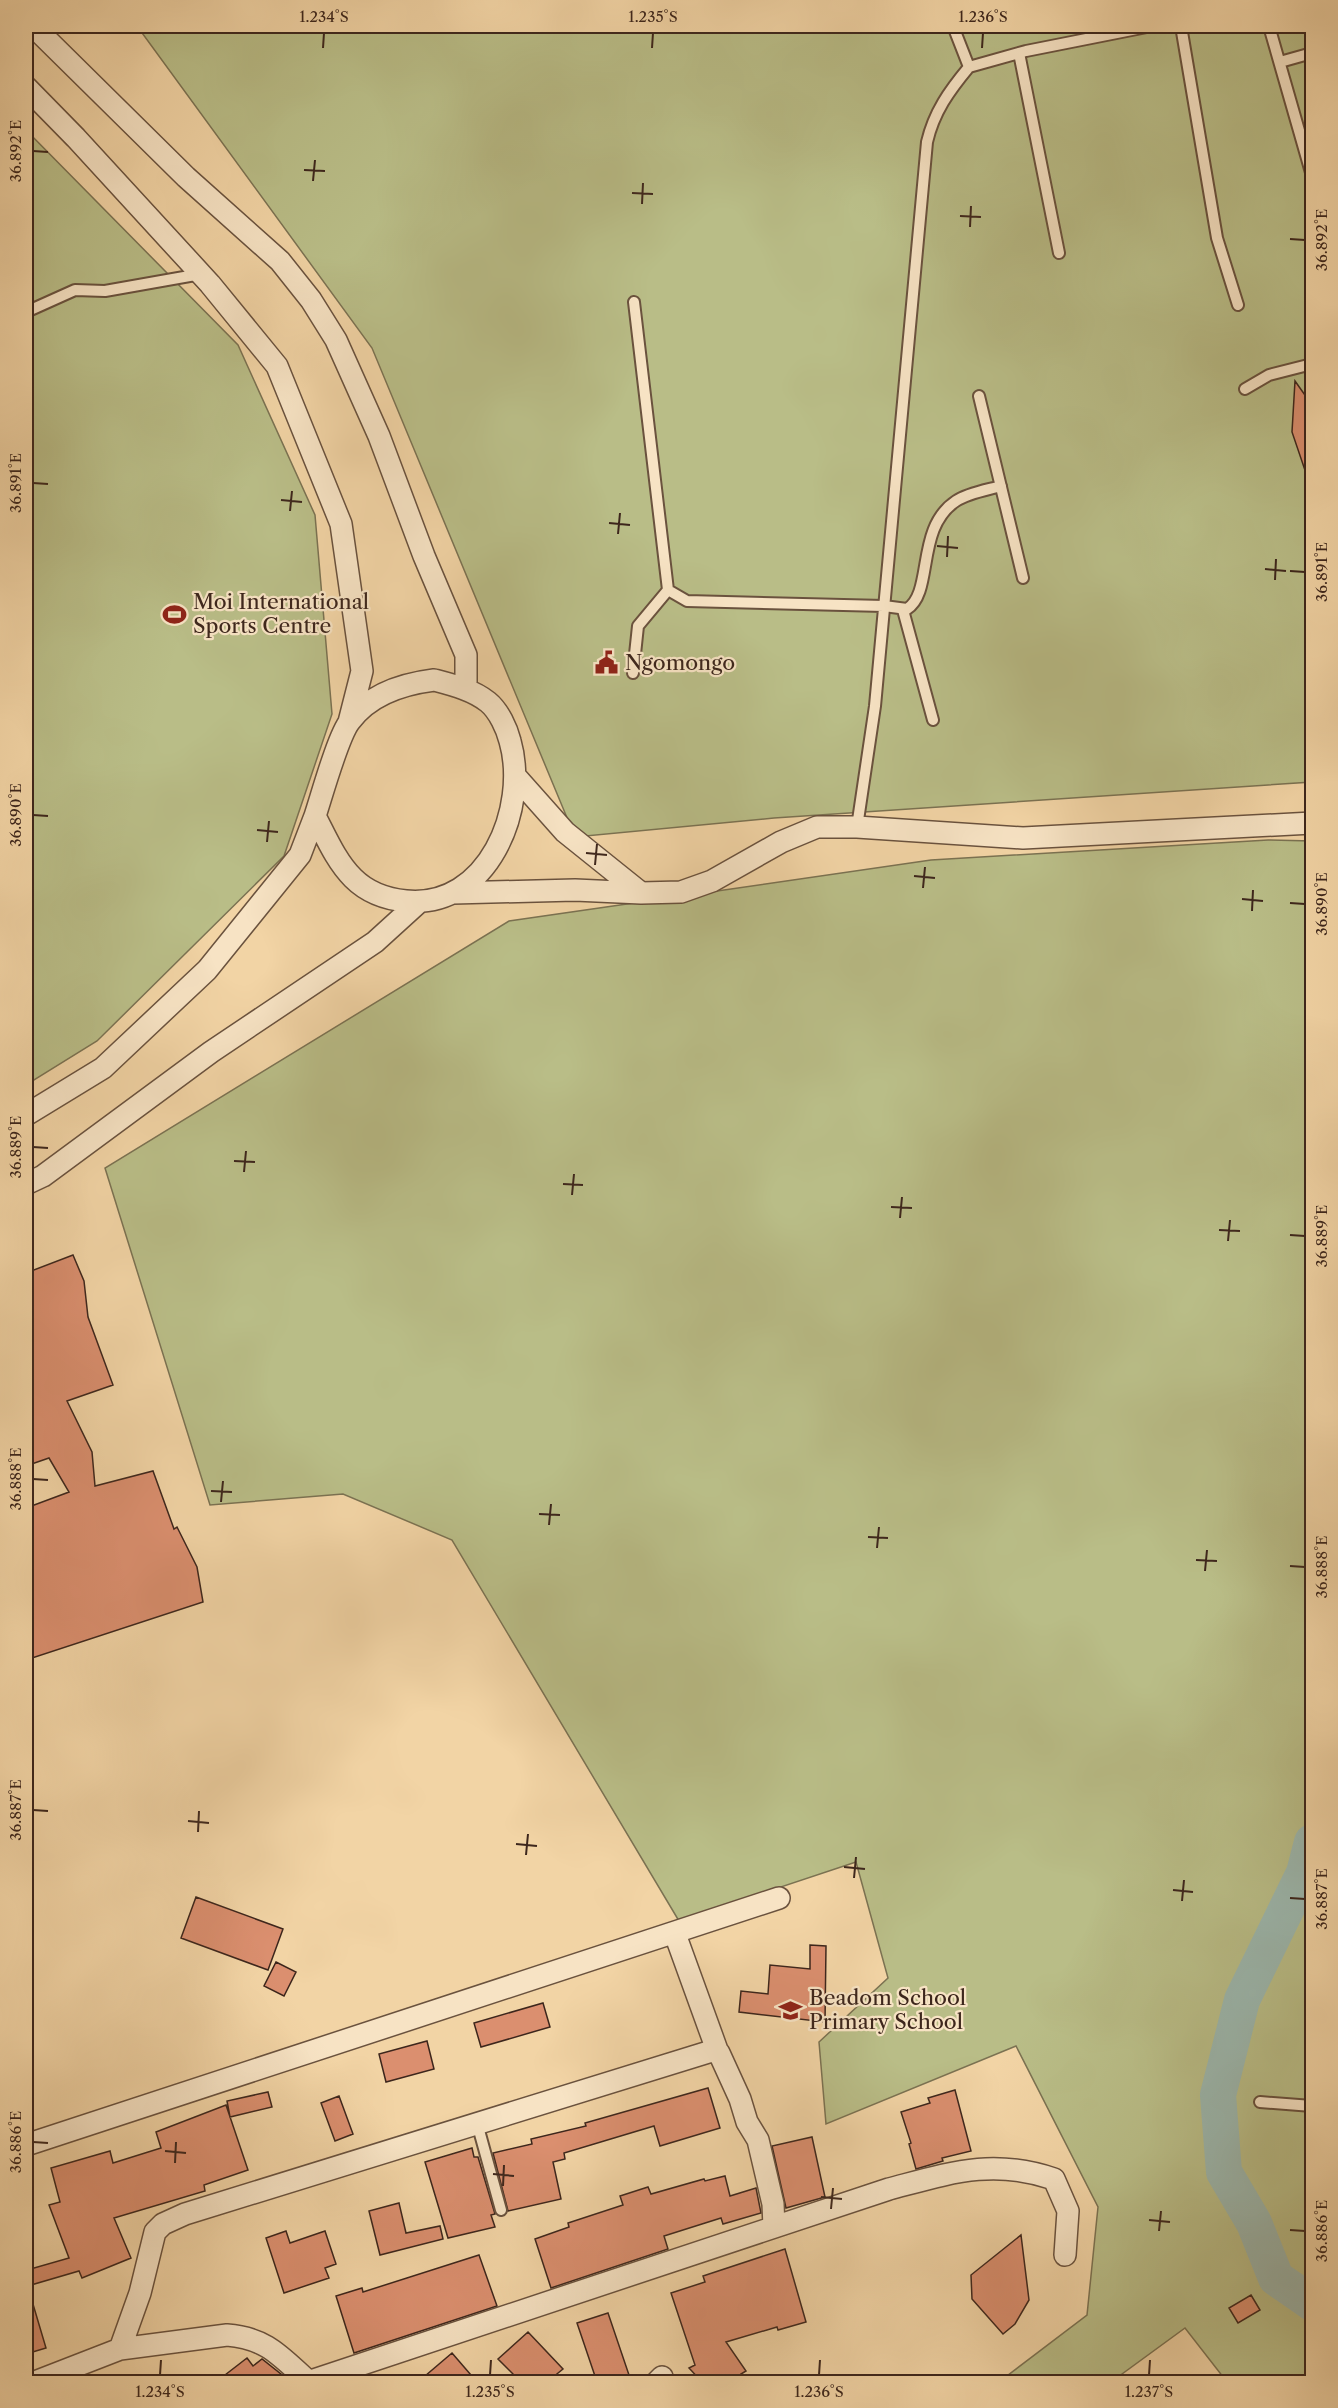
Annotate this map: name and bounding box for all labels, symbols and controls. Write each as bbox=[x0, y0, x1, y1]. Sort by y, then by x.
text: 1.234°S bbox=[299, 7, 349, 26]
text: 1.235°S bbox=[628, 7, 678, 26]
text: 1.236°S bbox=[958, 7, 1008, 26]
text: 36.892°E bbox=[6, 120, 25, 182]
text: 36.892°E bbox=[1312, 209, 1331, 271]
text: 36.891°E bbox=[6, 453, 25, 513]
text: 36.891°E bbox=[1312, 542, 1331, 602]
place label: Moi International Sports Centre bbox=[193, 589, 369, 638]
sports icon: Moi International Sports Centre bbox=[162, 601, 188, 627]
public building icon: Ngomongo bbox=[594, 650, 620, 676]
place label: Ngomongo bbox=[625, 650, 735, 675]
text: 36.890°E bbox=[6, 783, 25, 847]
text: 36.890°E bbox=[1312, 872, 1331, 936]
text: 36.889°E bbox=[6, 1116, 25, 1178]
text: 36.889°E bbox=[1312, 1205, 1331, 1267]
text: 36.888°E bbox=[6, 1448, 25, 1510]
text: 36.888°E bbox=[1312, 1536, 1331, 1598]
text: 36.887°E bbox=[6, 1779, 25, 1841]
text: 36.887°E bbox=[1312, 1868, 1331, 1930]
place label: Beadom School Primary School bbox=[809, 1985, 966, 2034]
school or university icon: Beadom School Primary School bbox=[778, 1997, 804, 2023]
text: 36.886°E bbox=[6, 2111, 25, 2173]
text: 36.886°E bbox=[1312, 2200, 1331, 2262]
text: 1.234°S bbox=[135, 2382, 185, 2401]
text: 1.235°S bbox=[465, 2382, 515, 2401]
text: 1.236°S bbox=[794, 2382, 844, 2401]
text: 1.237°S bbox=[1125, 2382, 1173, 2401]

